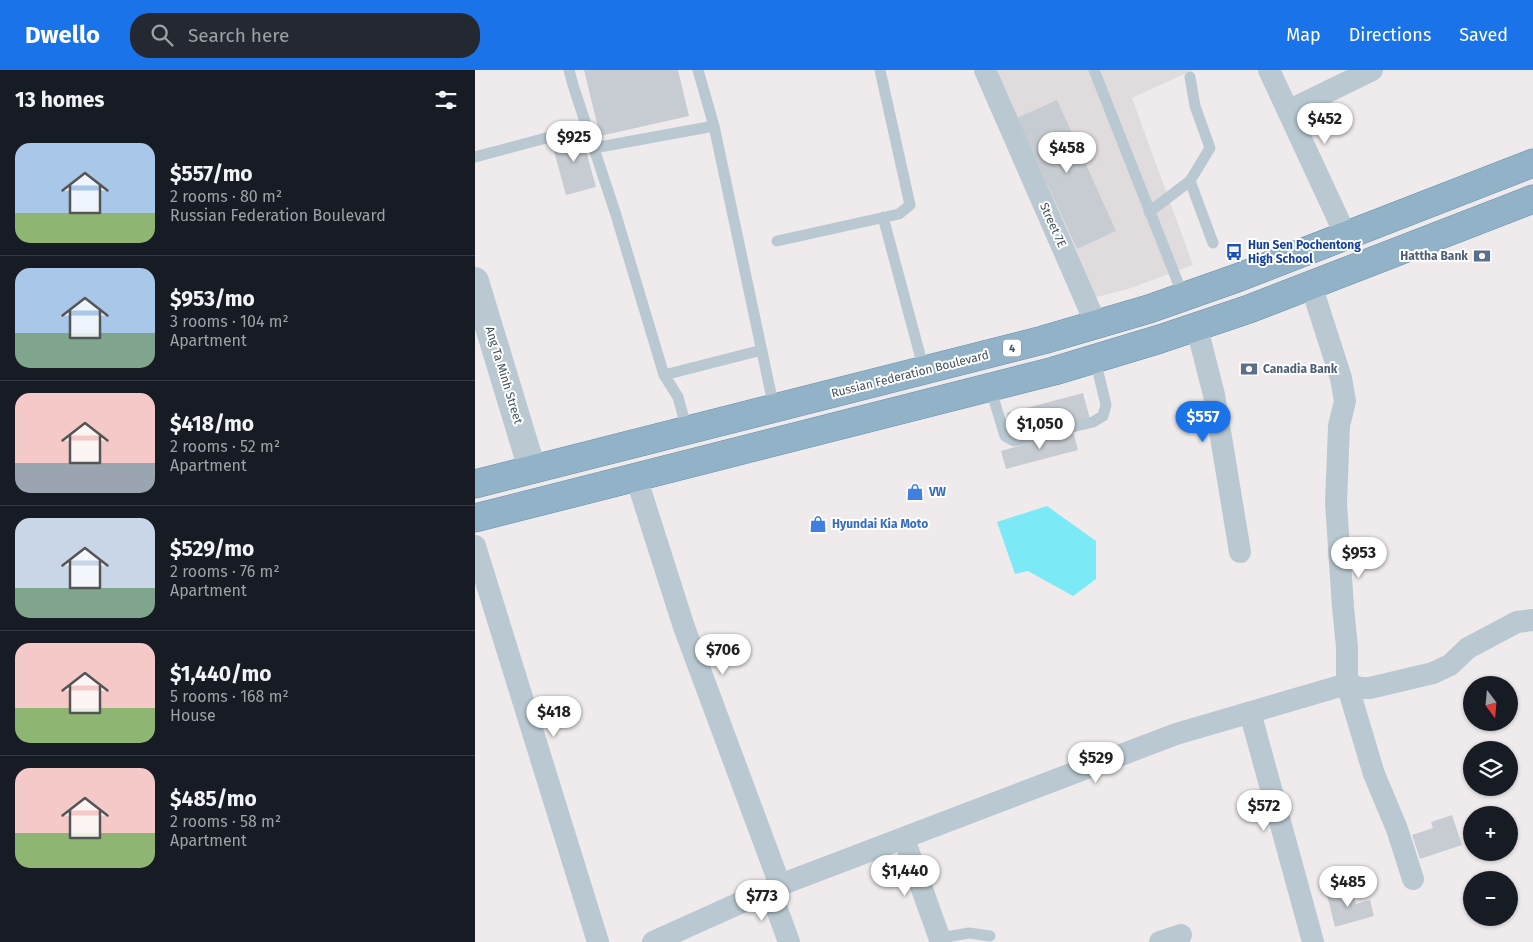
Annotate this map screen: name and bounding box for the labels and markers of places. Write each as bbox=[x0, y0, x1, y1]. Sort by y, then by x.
pin: $452 bbox=[1295, 102, 1355, 145]
pin: $925 bbox=[544, 121, 604, 163]
pin: $458 bbox=[1037, 132, 1097, 174]
place label: Hun Sen Pochentong High School bbox=[1248, 238, 1361, 266]
bus stop icon: Hun Sen Pochentong High School bbox=[1224, 242, 1244, 262]
bank icon: Hattha Bank bbox=[1472, 246, 1492, 266]
place label: Hattha Bank bbox=[1400, 249, 1468, 263]
bank icon: Canadia Bank bbox=[1239, 359, 1259, 379]
place label: Canadia Bank bbox=[1263, 362, 1338, 376]
pin: $557 bbox=[1173, 400, 1233, 443]
pin: $1,050 bbox=[999, 408, 1081, 450]
shop icon: VW bbox=[905, 482, 925, 502]
place label: VW bbox=[928, 485, 947, 499]
shop icon: Hyundai Kia Moto bbox=[808, 514, 828, 534]
place label: Hyundai Kia Moto bbox=[832, 517, 928, 531]
pin: $953 bbox=[1329, 536, 1389, 579]
pin: $706 bbox=[693, 634, 753, 676]
pin: $418 bbox=[524, 696, 584, 738]
pin: $529 bbox=[1066, 742, 1126, 784]
pin: $572 bbox=[1234, 790, 1294, 832]
pin: $1,440 bbox=[864, 854, 946, 897]
pin: $485 bbox=[1318, 866, 1378, 908]
pin: $773 bbox=[732, 880, 792, 922]

